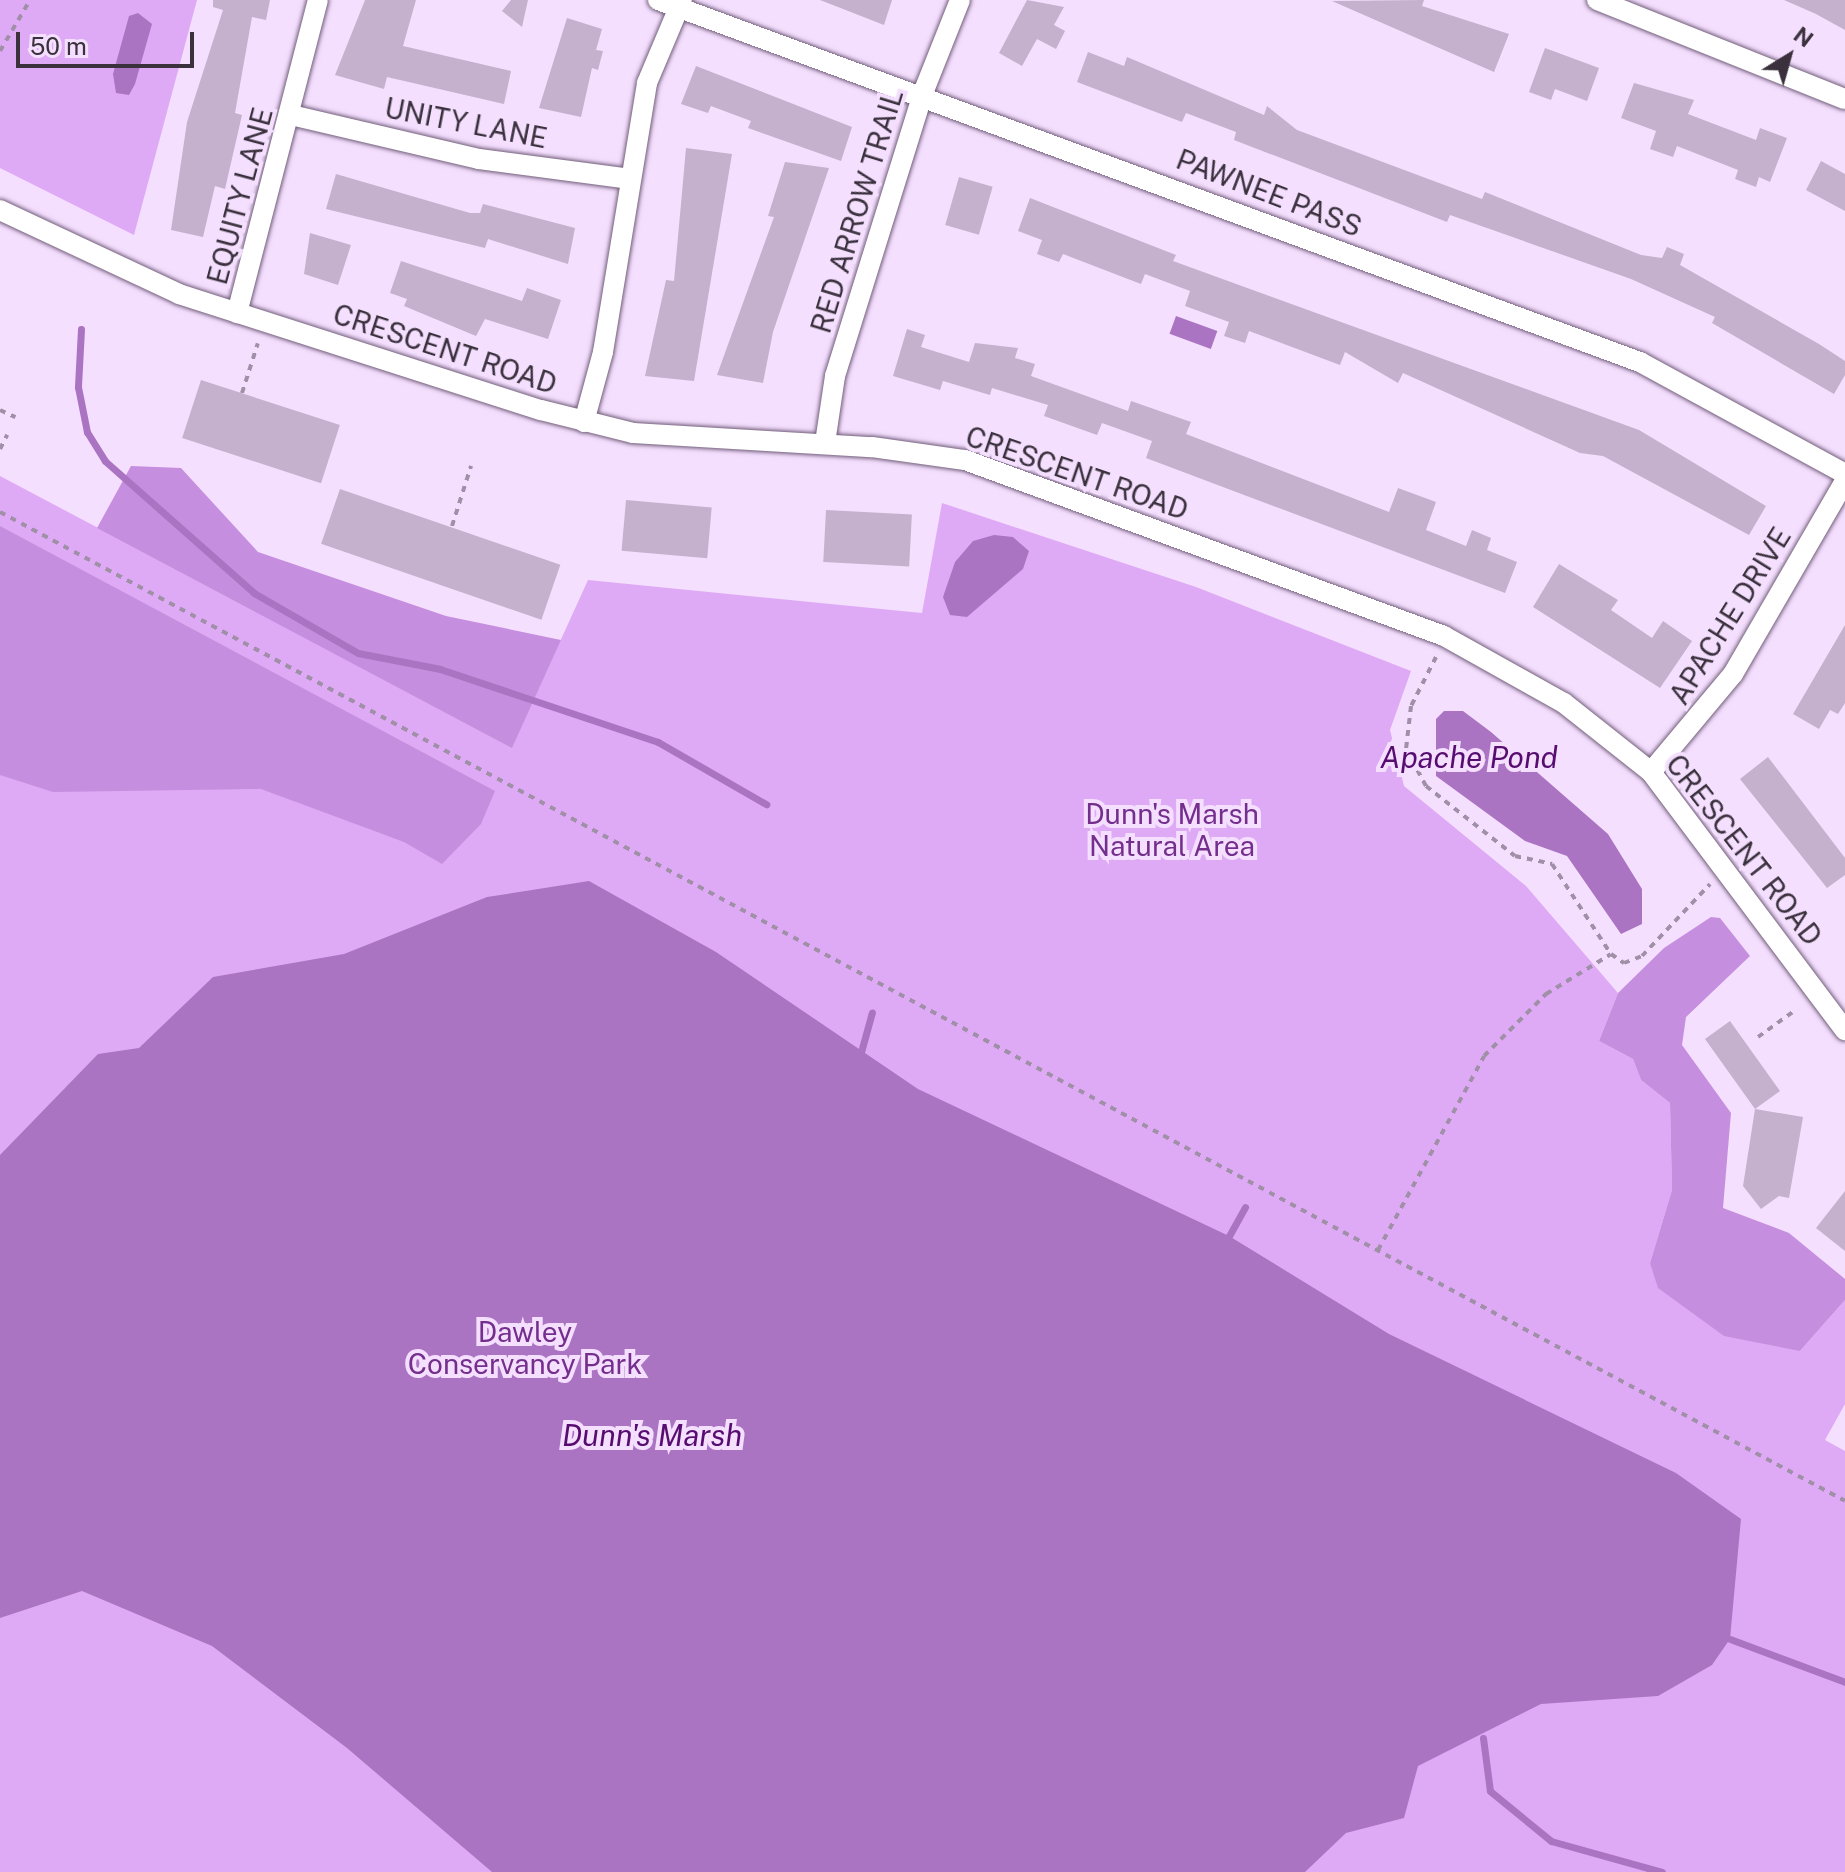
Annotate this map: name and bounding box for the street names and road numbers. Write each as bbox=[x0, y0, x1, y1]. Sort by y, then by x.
street label: RED ARROW TRAIL bbox=[804, 85, 910, 337]
street label: UNITY LANE bbox=[382, 91, 550, 155]
street label: EQUITY LANE bbox=[200, 104, 280, 288]
street label: PAWNEE PASS bbox=[1172, 142, 1366, 244]
street label: CRESCENT ROAD bbox=[329, 297, 561, 401]
street label: CRESCENT ROAD bbox=[961, 419, 1193, 527]
street label: APACHE DRIVE bbox=[1662, 521, 1798, 711]
street label: CRESCENT ROAD bbox=[1659, 748, 1829, 952]

